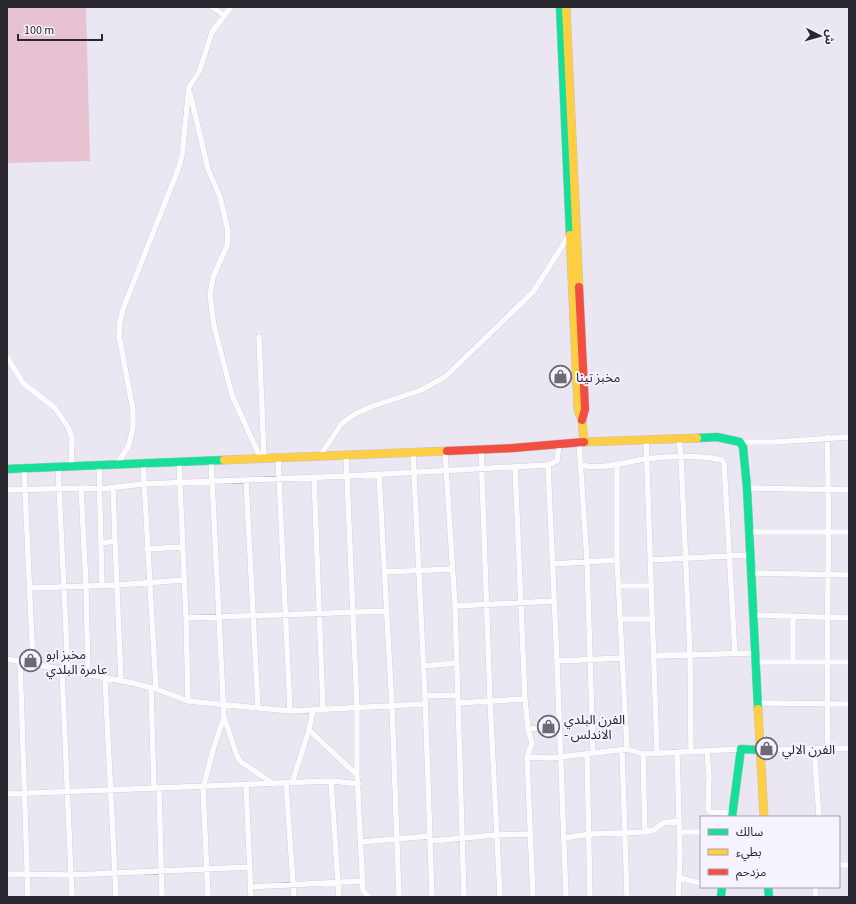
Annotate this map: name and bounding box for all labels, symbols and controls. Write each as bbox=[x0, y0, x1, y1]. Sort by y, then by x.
scale bar bbox=[18, 16, 102, 42]
north arrow bbox=[800, 16, 840, 56]
text: 100 m bbox=[24, 22, 54, 39]
text: ش bbox=[821, 29, 838, 45]
shop icon: مخبز تينا bbox=[548, 364, 574, 390]
place label: مخبز تينا bbox=[576, 369, 620, 387]
place label: مخبز ابو عامرة البلدي bbox=[46, 646, 108, 680]
shop icon: مخبز ابو عامرة البلدي bbox=[17, 648, 43, 674]
place label: الفرن البلدي - الاندلس bbox=[564, 711, 625, 744]
shop icon: الفرن البلدي - الاندلس bbox=[535, 713, 561, 739]
shop icon: الفرن الالي bbox=[754, 736, 780, 762]
place label: الفرن الالي bbox=[782, 741, 835, 760]
legend bbox=[700, 816, 840, 888]
text: سالك bbox=[736, 824, 763, 841]
text: بطيء bbox=[736, 844, 762, 862]
text: مزدحم bbox=[736, 864, 766, 881]

